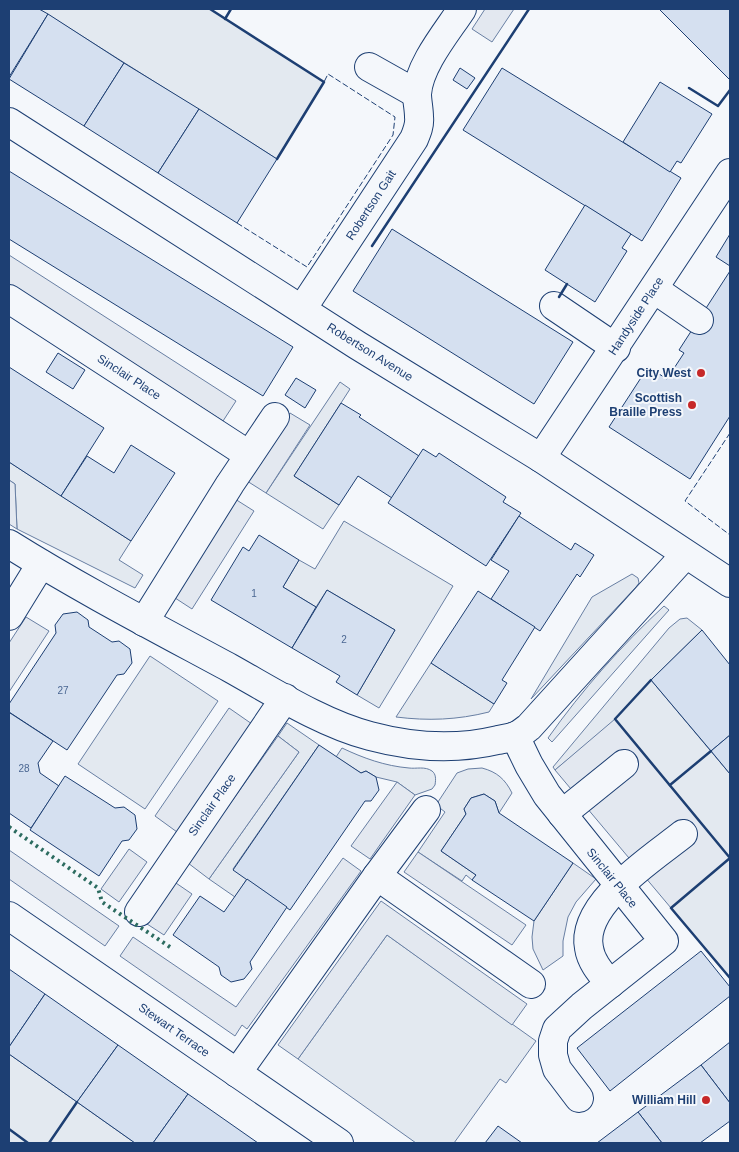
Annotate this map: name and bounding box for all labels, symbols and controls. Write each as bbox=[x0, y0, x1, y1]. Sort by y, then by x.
street label: Robertson Gait bbox=[343, 167, 399, 243]
street label: Handyside Place bbox=[606, 274, 667, 358]
street label: Robertson Avenue bbox=[325, 320, 416, 384]
street label: Sinclair Place bbox=[95, 351, 164, 403]
place label: City West bbox=[637, 366, 691, 380]
marker: City West bbox=[695, 367, 707, 379]
place label: Scottish Braille Press bbox=[609, 391, 682, 419]
marker: Scottish Braille Press bbox=[686, 399, 698, 411]
house number: 1 bbox=[251, 588, 257, 599]
house number: 2 bbox=[341, 634, 347, 645]
house number: 27 bbox=[57, 685, 69, 696]
house number: 28 bbox=[18, 763, 30, 774]
street label: Sinclair Place bbox=[185, 771, 239, 839]
street label: Sinclair Place bbox=[584, 845, 641, 911]
street label: Stewart Terrace bbox=[136, 1000, 213, 1060]
place label: William Hill bbox=[632, 1093, 696, 1107]
marker: William Hill bbox=[700, 1094, 712, 1106]

